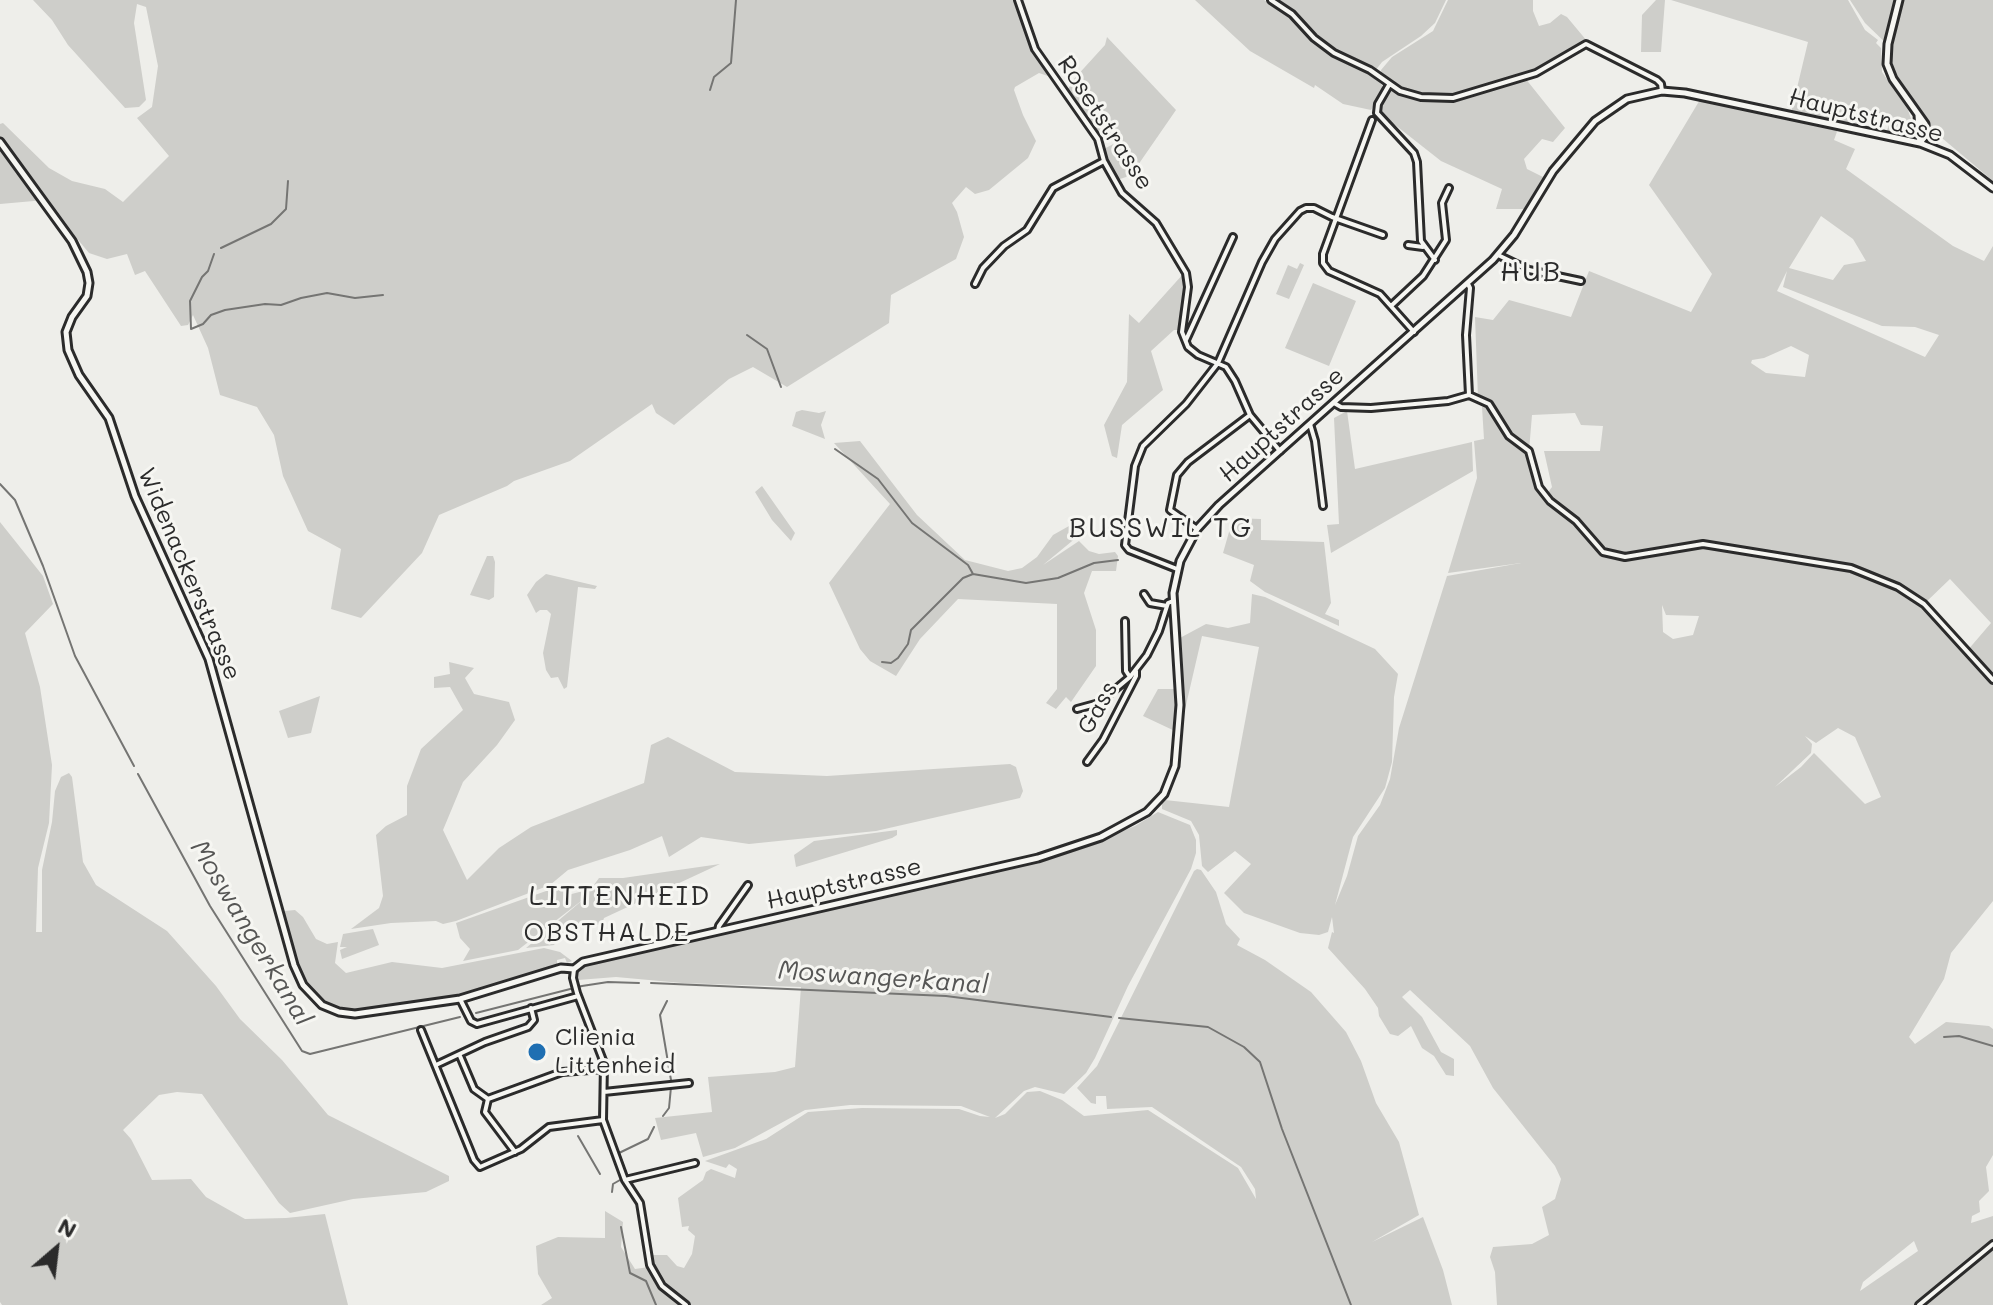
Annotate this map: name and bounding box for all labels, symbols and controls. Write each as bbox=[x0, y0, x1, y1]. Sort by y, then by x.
street label: Rosetstrasse bbox=[1051, 51, 1159, 195]
street label: Hauptstrasse bbox=[1786, 83, 1946, 149]
district label: HUB bbox=[1500, 255, 1562, 289]
street label: Hauptstrasse bbox=[1214, 361, 1350, 489]
street label: Widenackerstrasse bbox=[131, 463, 247, 685]
district label: BUSSWIL TG bbox=[1069, 511, 1253, 545]
street label: Gass bbox=[1072, 677, 1124, 739]
water label: Moswangerkanal bbox=[183, 835, 319, 1031]
street label: Hauptstrasse bbox=[764, 852, 924, 916]
district label: LITTENHEID bbox=[529, 879, 711, 913]
district label: OBSTHALDE bbox=[524, 917, 690, 949]
water label: Moswangerkanal bbox=[777, 955, 989, 1001]
place label: Clienia Littenheid bbox=[555, 1024, 675, 1080]
marker: Clienia Littenheid bbox=[526, 1041, 548, 1063]
north arrow bbox=[16, 1209, 96, 1289]
text: N bbox=[53, 1211, 82, 1244]

